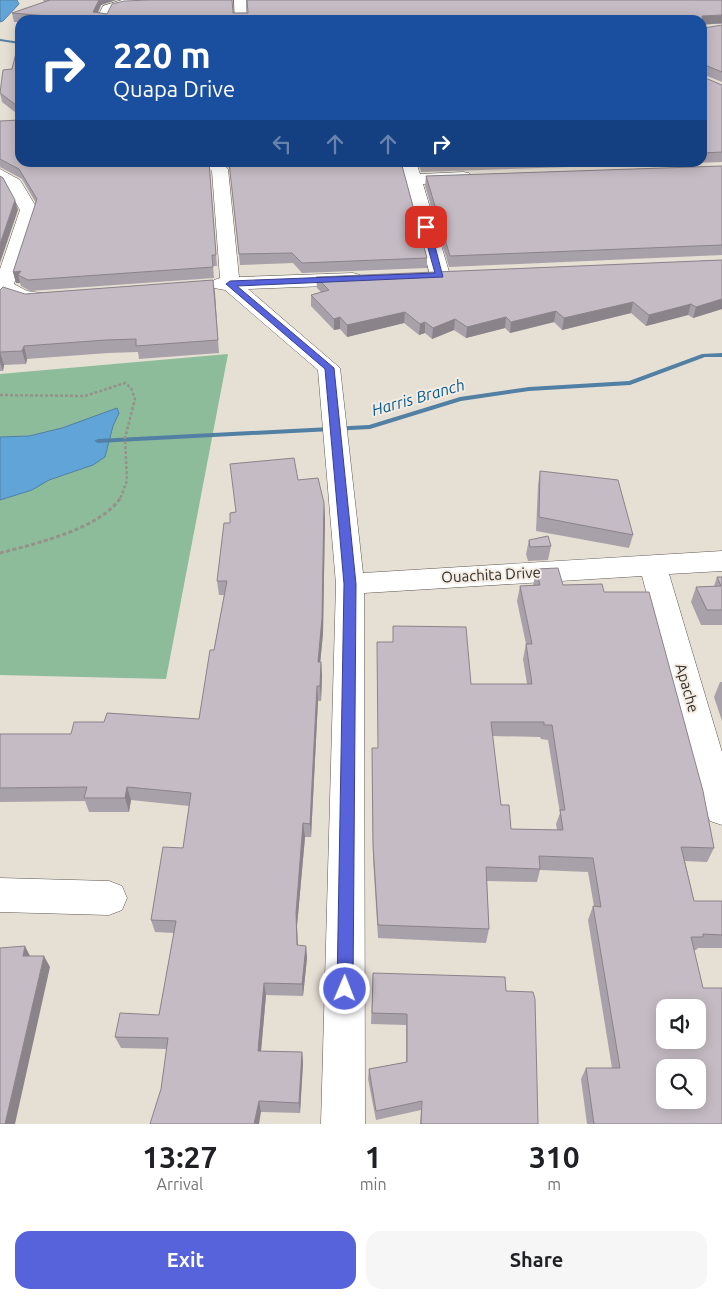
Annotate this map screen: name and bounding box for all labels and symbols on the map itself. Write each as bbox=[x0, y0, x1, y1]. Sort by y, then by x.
pin bbox=[405, 206, 447, 248]
water label: Harris Branch bbox=[369, 375, 467, 419]
street label: Ouachita Drive bbox=[441, 563, 541, 586]
street label: Apache bbox=[672, 661, 703, 714]
position arrow bbox=[318, 962, 370, 1014]

